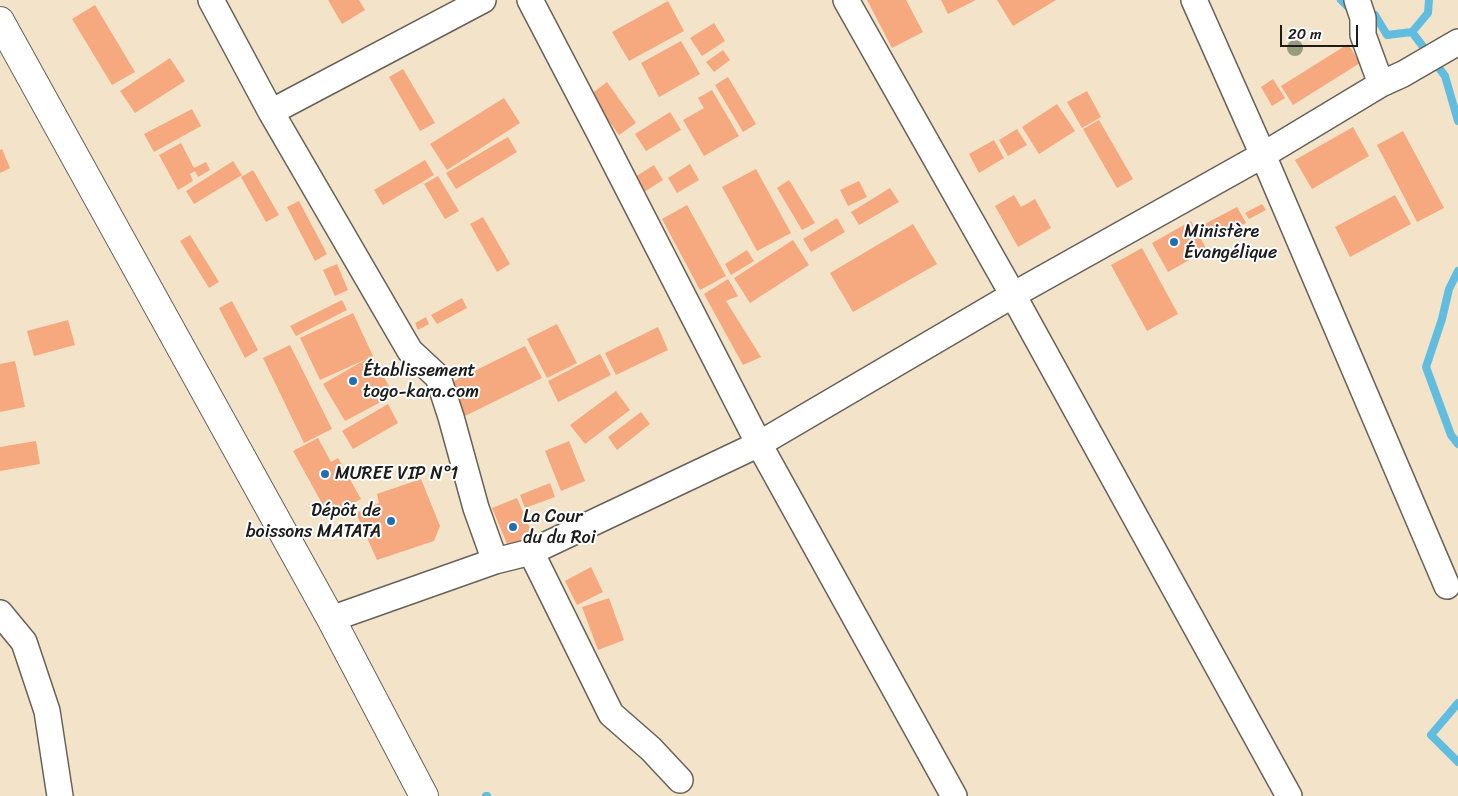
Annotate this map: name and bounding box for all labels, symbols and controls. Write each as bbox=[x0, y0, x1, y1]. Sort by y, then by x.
scale bar bbox=[1283, 15, 1360, 47]
text: 20 m bbox=[1288, 21, 1322, 47]
place label: Ministère Évangélique bbox=[1184, 221, 1277, 264]
marker: Ministère Évangélique bbox=[1168, 236, 1180, 248]
place label: Établissement togo-kara.com bbox=[363, 360, 479, 402]
marker: Établissement togo-kara.com bbox=[347, 375, 359, 387]
place label: MUREE VIP N°1 bbox=[335, 463, 458, 485]
marker: MUREE VIP N°1 bbox=[319, 468, 331, 480]
place label: Dépôt de boissons MATATA bbox=[246, 500, 381, 542]
place label: La Cour du du Roi bbox=[523, 506, 596, 548]
marker: Dépôt de boissons MATATA bbox=[385, 515, 397, 527]
marker: La Cour du du Roi bbox=[507, 521, 519, 533]

